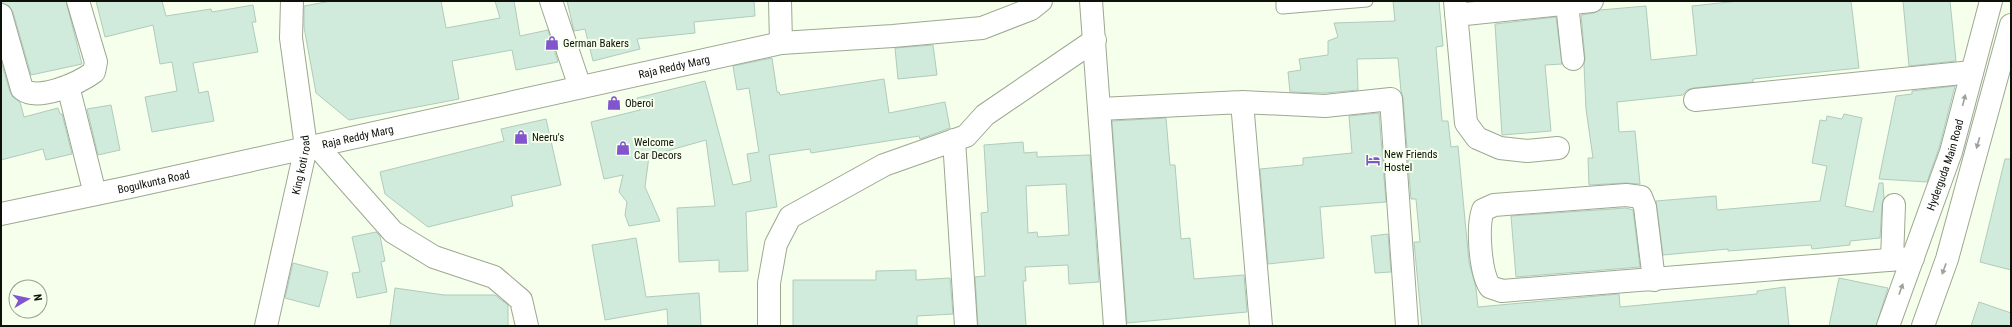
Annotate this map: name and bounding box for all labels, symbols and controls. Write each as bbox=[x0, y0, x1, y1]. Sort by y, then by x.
shop icon: German Bakers bbox=[544, 35, 560, 51]
place label: German Bakers bbox=[563, 37, 629, 50]
street label: Raja Reddy Marg bbox=[637, 53, 711, 81]
one-way arrow bbox=[1961, 94, 1967, 106]
shop icon: Oberoi bbox=[606, 95, 622, 111]
place label: Oberoi bbox=[625, 97, 653, 110]
street label: Hyderguda Main Road bbox=[1924, 118, 1966, 212]
street label: Raja Reddy Marg bbox=[321, 123, 395, 151]
shop icon: Neeru's bbox=[513, 129, 529, 145]
place label: Neeru's bbox=[532, 131, 564, 144]
street label: King koti road bbox=[290, 134, 313, 196]
place label: Welcome Car Decors bbox=[634, 136, 682, 162]
one-way arrow bbox=[1974, 137, 1980, 149]
shop icon: Welcome Car Decors bbox=[615, 140, 631, 156]
place label: New Friends Hostel bbox=[1384, 148, 1438, 174]
hotel icon: New Friends Hostel bbox=[1365, 152, 1381, 168]
street label: Bogulkunta Road bbox=[116, 168, 191, 196]
one-way arrow bbox=[1940, 263, 1946, 275]
north arrow bbox=[8, 279, 48, 319]
one-way arrow bbox=[1899, 283, 1905, 295]
text: N bbox=[30, 293, 44, 302]

